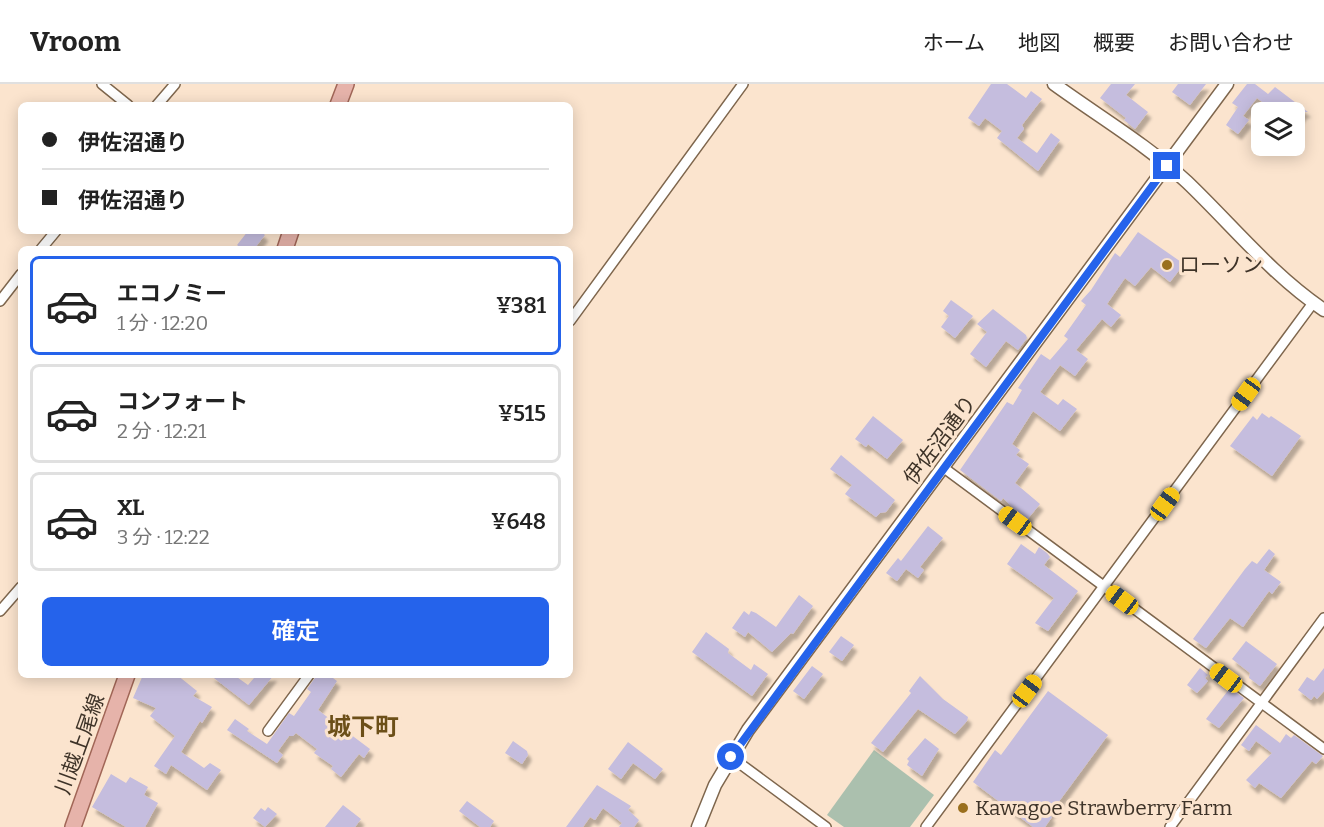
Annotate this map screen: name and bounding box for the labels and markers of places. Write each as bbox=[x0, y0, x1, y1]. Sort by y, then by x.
place label: ローソン bbox=[1179, 252, 1263, 278]
marker: ローソン bbox=[1160, 258, 1174, 272]
place label: Kawagoe Strawberry Farm bbox=[975, 795, 1232, 821]
marker: Kawagoe Strawberry Farm bbox=[956, 801, 970, 815]

